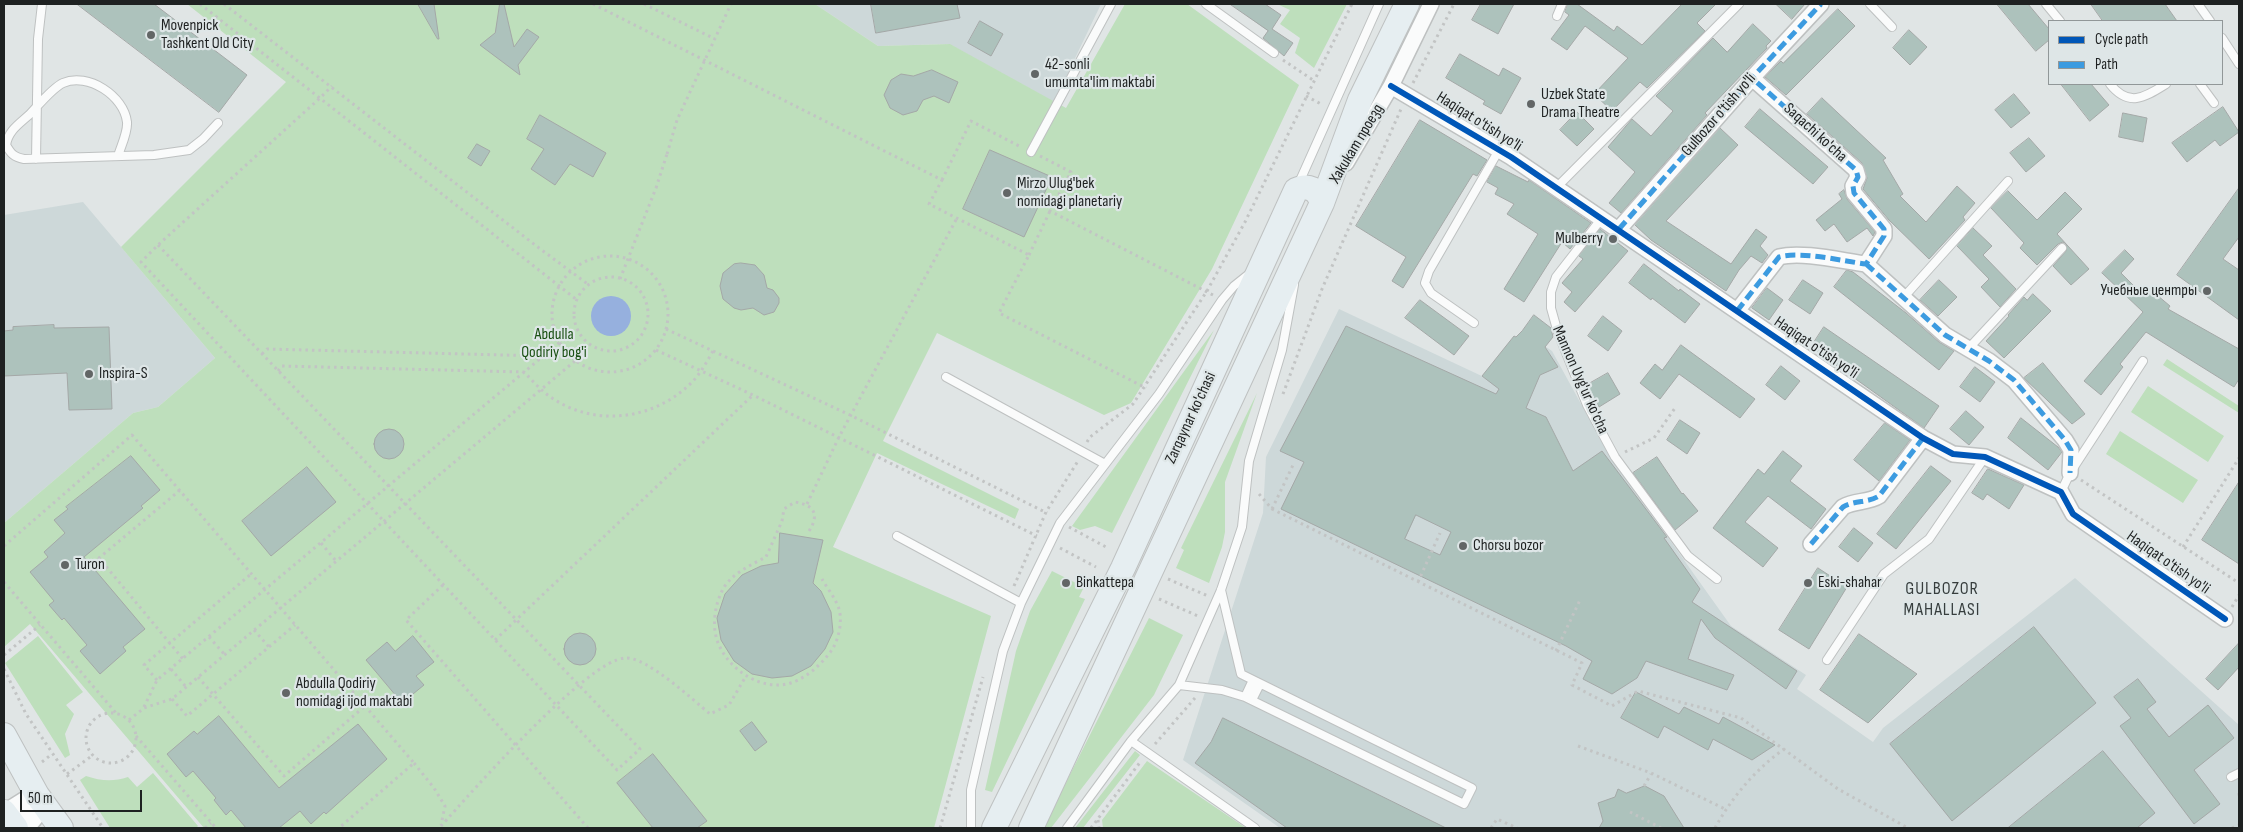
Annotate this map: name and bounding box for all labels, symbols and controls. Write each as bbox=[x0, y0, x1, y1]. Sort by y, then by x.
place label: Movenpick Tashkent Old City bbox=[161, 16, 254, 54]
legend bbox=[2048, 20, 2223, 85]
marker: Movenpick Tashkent Old City bbox=[145, 29, 157, 41]
text: Cycle path bbox=[2095, 30, 2148, 49]
place label: 42-sonli umumta'lim maktabi bbox=[1045, 55, 1155, 93]
text: Path bbox=[2095, 55, 2118, 74]
marker: 42-sonli umumta'lim maktabi bbox=[1029, 68, 1041, 80]
street label: Gulbozor o'tish yo'li bbox=[1678, 70, 1760, 160]
place label: Uzbek State Drama Theatre bbox=[1541, 85, 1620, 123]
street label: Haqiqat o'tish yo'li bbox=[1432, 88, 1526, 156]
marker: Uzbek State Drama Theatre bbox=[1525, 98, 1537, 110]
street label: Saqachi ko'cha bbox=[1779, 99, 1851, 167]
street label: Хакикат проезд bbox=[1326, 101, 1388, 187]
place label: Mirzo Ulug'bek nomidagi planetariy bbox=[1017, 174, 1122, 212]
marker: Mirzo Ulug'bek nomidagi planetariy bbox=[1001, 187, 1013, 199]
place label: Mulberry bbox=[1555, 229, 1603, 249]
marker: Mulberry bbox=[1607, 233, 1619, 245]
place label: Учебные центры bbox=[2101, 281, 2197, 301]
marker: Учебные центры bbox=[2201, 285, 2213, 297]
street label: Haqiqat o'tish yo'li bbox=[1770, 313, 1862, 383]
street label: Mannon Uyg'ur ko'cha bbox=[1548, 323, 1612, 437]
park label: Abdulla Qodiriy bog'i bbox=[521, 325, 587, 363]
place label: Inspira-S bbox=[99, 364, 148, 384]
marker: Inspira-S bbox=[83, 368, 95, 380]
street label: Zarqaynar ko'chasi bbox=[1161, 369, 1221, 467]
street label: Haqiqat o'tish yo'li bbox=[2122, 527, 2214, 599]
place label: Chorsu bozor bbox=[1473, 536, 1543, 556]
marker: Chorsu bozor bbox=[1457, 540, 1469, 552]
place label: Turon bbox=[75, 555, 105, 575]
marker: Turon bbox=[59, 559, 71, 571]
place label: Binkattepa bbox=[1076, 573, 1134, 593]
place label: Eski-shahar bbox=[1818, 573, 1882, 593]
marker: Binkattepa bbox=[1060, 577, 1072, 589]
marker: Eski-shahar bbox=[1802, 577, 1814, 589]
district label: GULBOZOR MAHALLASI bbox=[1902, 578, 1982, 620]
place label: Abdulla Qodiriy nomidagi ijod maktabi bbox=[296, 674, 412, 712]
marker: Abdulla Qodiriy nomidagi ijod maktabi bbox=[280, 687, 292, 699]
scale bar bbox=[22, 780, 145, 812]
text: 50 m bbox=[28, 789, 53, 808]

